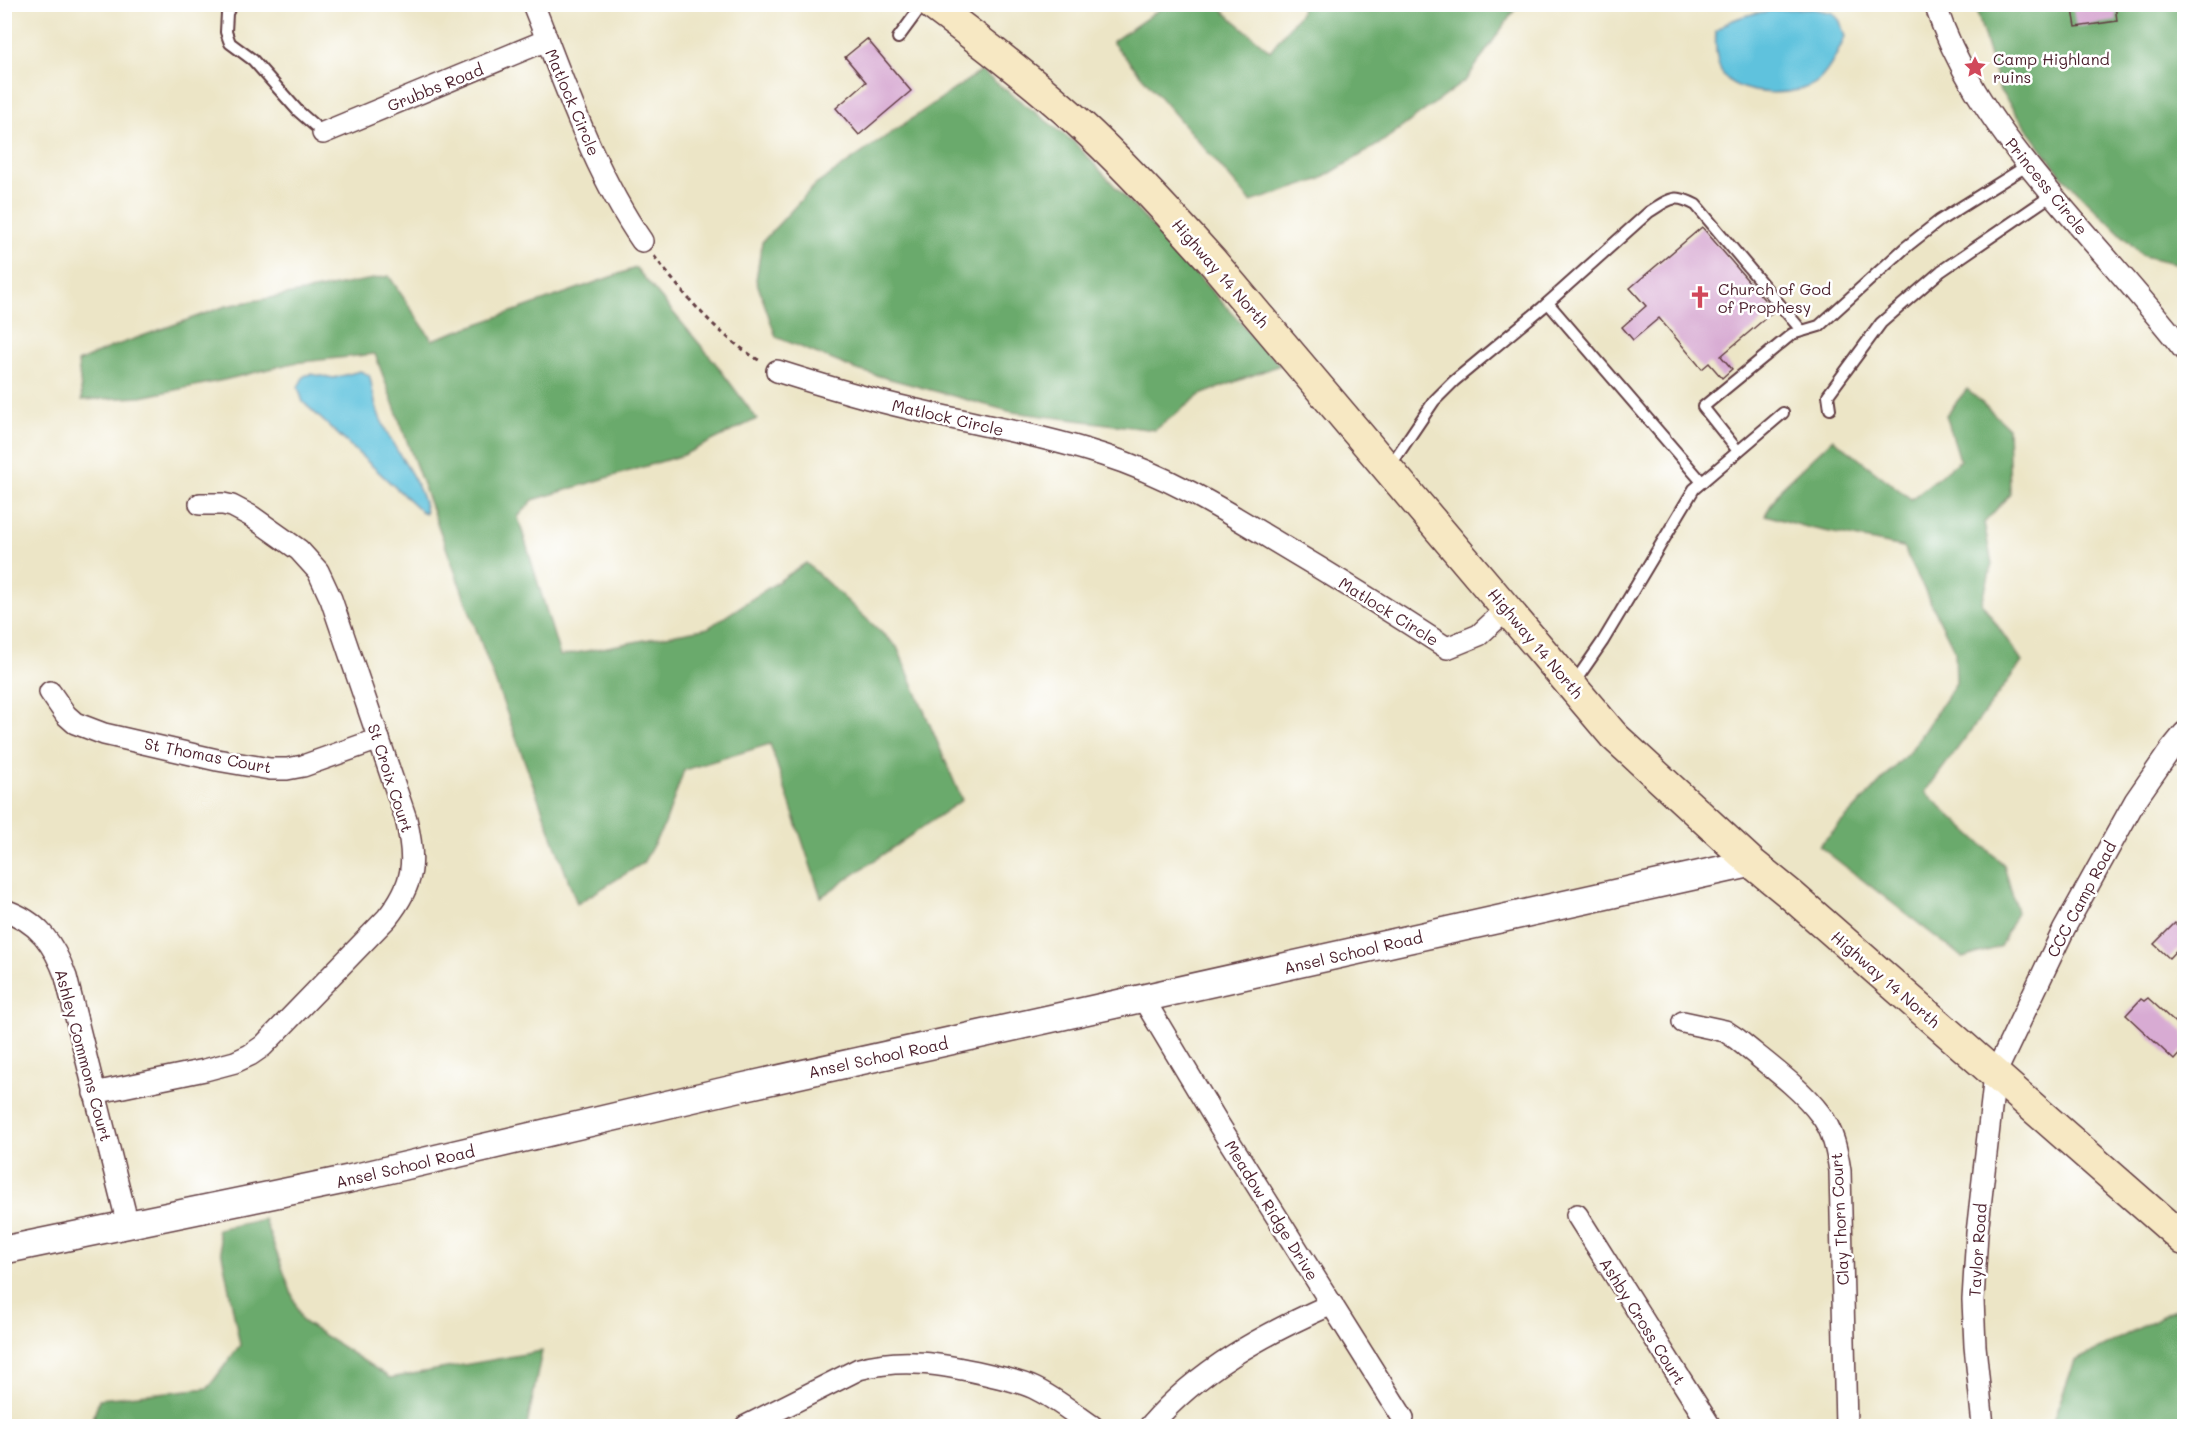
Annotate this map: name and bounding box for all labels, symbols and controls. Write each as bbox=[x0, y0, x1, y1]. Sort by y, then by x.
street label: Matlock Circle bbox=[541, 45, 605, 159]
place label: Camp Highland ruins bbox=[1993, 48, 2110, 87]
place icon: Camp Highland ruins bbox=[1962, 54, 1988, 80]
street label: Grubbs Road bbox=[384, 58, 486, 116]
street label: Princess Circle bbox=[2001, 133, 2093, 239]
street label: Highway 14 North bbox=[1168, 214, 1274, 332]
place label: Church of God of Prophesy bbox=[1718, 278, 1831, 317]
church icon: Church of God of Prophesy bbox=[1687, 284, 1713, 310]
street label: Matlock Circle bbox=[890, 394, 1006, 440]
street label: Matlock Circle bbox=[1335, 572, 1443, 650]
street label: Highway 14 North bbox=[1484, 584, 1588, 702]
street label: St Croix Court bbox=[364, 721, 418, 835]
street label: St Thomas Court bbox=[143, 732, 273, 778]
street label: CCC Camp Road bbox=[2042, 837, 2120, 961]
street label: Ansel School Road bbox=[1281, 926, 1425, 978]
street label: Highway 14 North bbox=[1827, 926, 1945, 1032]
street label: Ashley Commons Court bbox=[51, 966, 117, 1144]
street label: Ansel School Road bbox=[806, 1032, 950, 1082]
street label: Meadow Ridge Drive bbox=[1220, 1136, 1324, 1284]
street label: Ansel School Road bbox=[333, 1140, 477, 1192]
street label: Clay Thorn Court bbox=[1825, 1152, 1853, 1286]
street label: Taylor Road bbox=[1963, 1203, 1991, 1297]
street label: Ashby Cross Court bbox=[1595, 1254, 1691, 1388]

